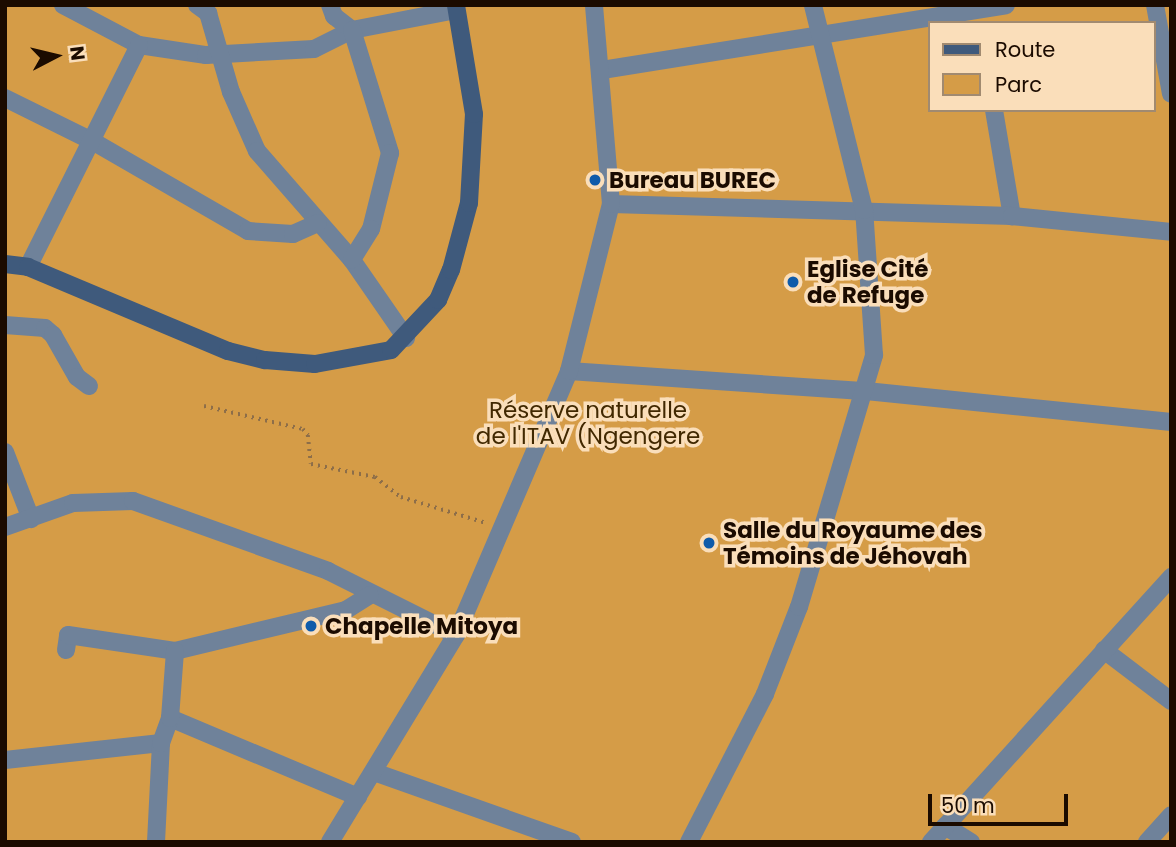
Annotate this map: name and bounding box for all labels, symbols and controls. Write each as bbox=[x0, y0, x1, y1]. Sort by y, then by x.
north arrow bbox=[21, 21, 91, 91]
legend bbox=[928, 21, 1155, 112]
text: Route bbox=[995, 35, 1055, 64]
text: N bbox=[63, 45, 92, 62]
text: Parc bbox=[995, 70, 1042, 99]
place label: Bureau BUREC bbox=[609, 166, 776, 194]
marker: Bureau BUREC bbox=[587, 172, 603, 188]
place label: Eglise Cité de Refuge bbox=[807, 255, 928, 309]
marker: Eglise Cité de Refuge bbox=[785, 274, 801, 290]
park label: Réserve naturelle de l'ITAV (Ngengere bbox=[476, 396, 700, 450]
place label: Salle du Royaume des Témoins de Jéhovah bbox=[723, 516, 983, 570]
marker: Salle du Royaume des Témoins de Jéhovah bbox=[701, 535, 717, 551]
place label: Chapelle Mitoya bbox=[325, 612, 518, 640]
marker: Chapelle Mitoya bbox=[303, 618, 319, 634]
scale bar bbox=[931, 780, 1071, 824]
text: 50 m bbox=[941, 791, 995, 820]

